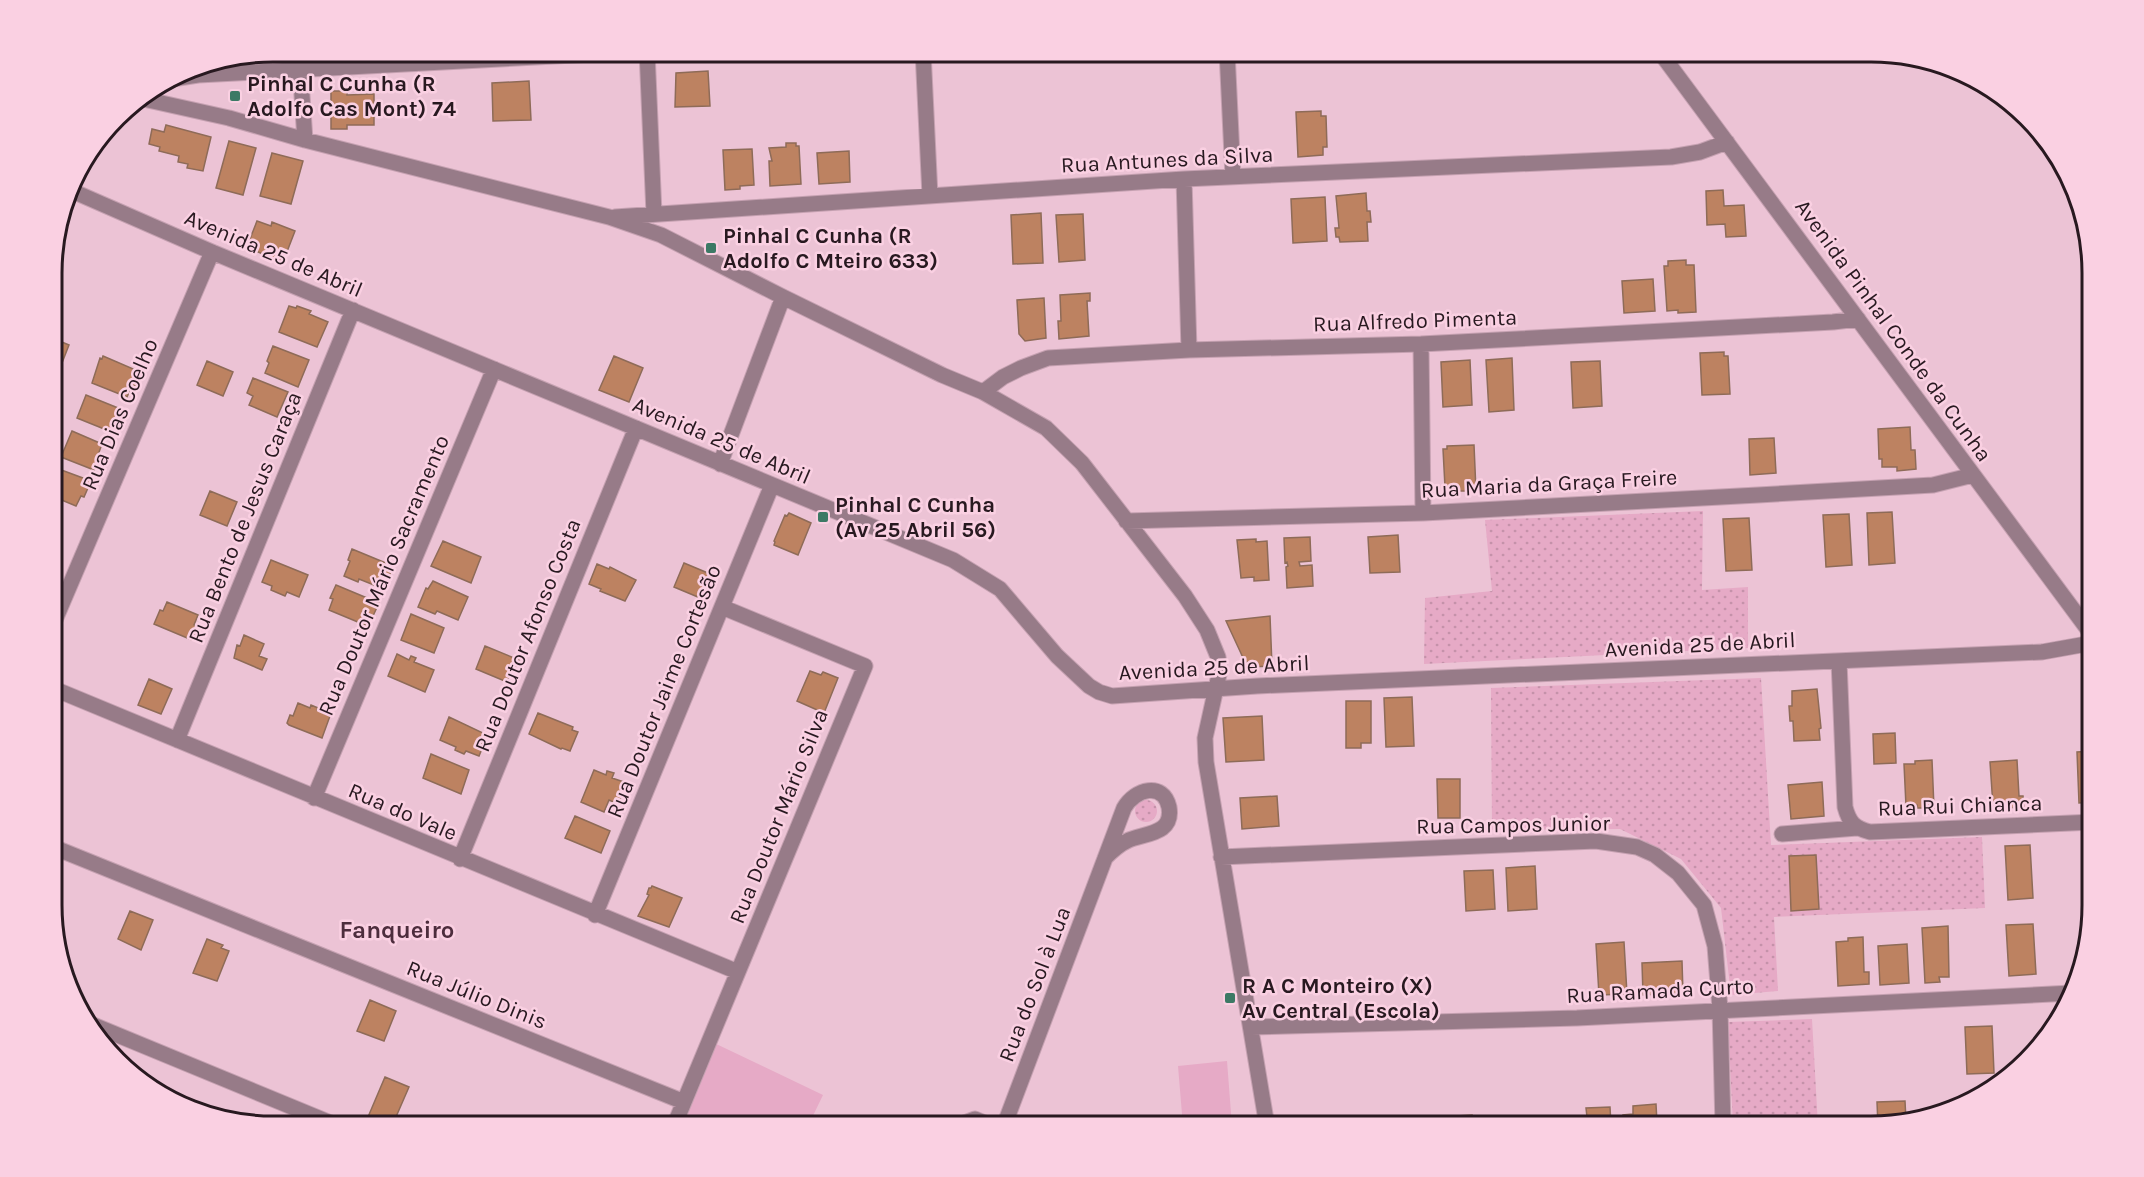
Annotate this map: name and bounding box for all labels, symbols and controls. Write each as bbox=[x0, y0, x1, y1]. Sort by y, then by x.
place label: Pinhal C Cunha (R Adolfo Cas Mont) 74 bbox=[247, 71, 456, 122]
marker: Pinhal C Cunha (R Adolfo Cas Mont) 74 bbox=[228, 89, 242, 103]
street label: Rua Antunes da Silva bbox=[1060, 141, 1274, 179]
street label: Avenida Pinhal Conde da Cunha bbox=[1789, 194, 1997, 467]
street label: Avenida 25 de Abril bbox=[181, 205, 367, 303]
place label: Pinhal C Cunha (R Adolfo C Mteiro 633) bbox=[723, 223, 938, 274]
marker: Pinhal C Cunha (R Adolfo C Mteiro 633) bbox=[704, 241, 718, 255]
street label: Rua Alfredo Pimenta bbox=[1313, 304, 1518, 338]
street label: Rua Dias Coelho bbox=[76, 335, 164, 494]
street label: Rua Bento de Jesus Caraça bbox=[183, 388, 307, 647]
street label: Avenida 25 de Abril bbox=[629, 392, 815, 490]
street label: Rua Doutor Mário Sacramento bbox=[313, 431, 455, 720]
street label: Rua Maria da Graça Freire bbox=[1420, 464, 1678, 504]
place label: Pinhal C Cunha (Av 25 Abril 56) bbox=[835, 492, 996, 543]
marker: Pinhal C Cunha (Av 25 Abril 56) bbox=[816, 510, 830, 524]
street label: Rua Doutor Afonso Costa bbox=[469, 515, 587, 756]
street label: Rua Doutor Jaime Cortesão bbox=[601, 561, 727, 822]
street label: Avenida 25 de Abril bbox=[1604, 627, 1796, 663]
street label: Avenida 25 de Abril bbox=[1118, 650, 1310, 686]
street label: Rua Doutor Mário Silva bbox=[724, 705, 834, 927]
street label: Rua do Vale bbox=[344, 777, 461, 846]
street label: Rua Rui Chianca bbox=[1877, 790, 2043, 822]
street label: Rua Campos Junior bbox=[1416, 810, 1610, 840]
street label: Rua do Sol à Lua bbox=[993, 903, 1076, 1066]
district label: Fanqueiro bbox=[340, 916, 454, 944]
street label: Rua Júlio Dinis bbox=[403, 955, 550, 1035]
place label: R A C Monteiro (X) Av Central (Escola) bbox=[1242, 973, 1440, 1024]
street label: Rua Ramada Curto bbox=[1566, 973, 1755, 1009]
marker: R A C Monteiro (X) Av Central (Escola) bbox=[1223, 991, 1237, 1005]

